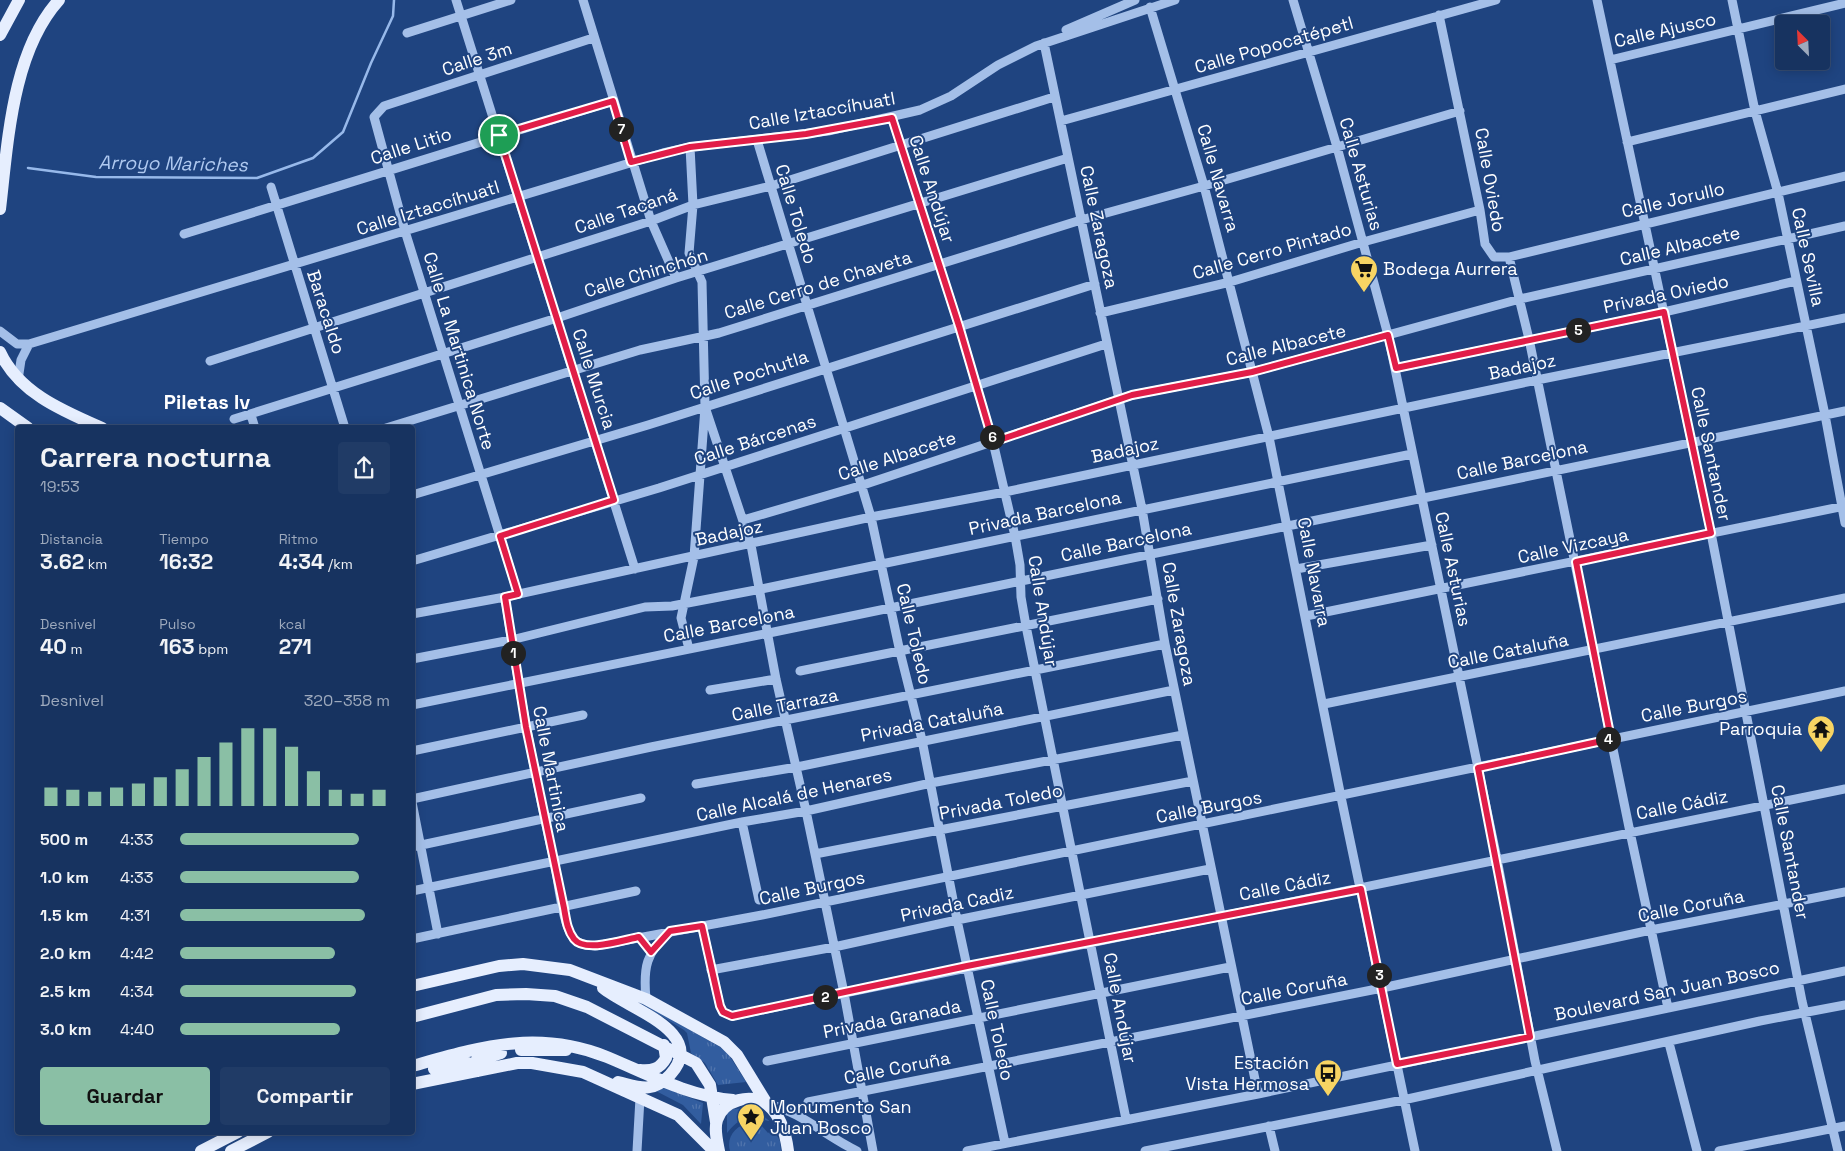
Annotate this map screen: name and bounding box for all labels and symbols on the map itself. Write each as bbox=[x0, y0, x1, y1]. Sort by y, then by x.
street label: Calle Ajusco bbox=[1612, 7, 1718, 52]
street label: Calle Popocatépetl bbox=[1192, 11, 1356, 78]
north arrow bbox=[1775, 15, 1830, 70]
street label: Calle 3m bbox=[439, 36, 515, 81]
street label: Calle Iztaccíhuatl bbox=[747, 86, 897, 135]
pin bbox=[478, 114, 520, 156]
street label: Calle Asturias bbox=[1334, 115, 1389, 233]
pin: 7 bbox=[608, 116, 634, 142]
street label: Calle Navarra bbox=[1192, 121, 1245, 234]
street label: Calle Litio bbox=[367, 122, 454, 169]
street label: Calle Oviedo bbox=[1470, 126, 1511, 234]
street label: Calle Andújar bbox=[904, 132, 961, 246]
water label: Arroyo Mariches bbox=[98, 150, 249, 177]
street label: Calle Toledo bbox=[770, 161, 823, 267]
street label: Calle Zaragoza bbox=[1075, 163, 1124, 291]
street label: Calle Iztaccíhuatl bbox=[354, 175, 502, 240]
street label: Calle Jorullo bbox=[1619, 176, 1727, 223]
street label: Calle Tacaná bbox=[571, 182, 680, 239]
street label: Calle Sevilla bbox=[1787, 205, 1830, 308]
street label: Calle Cerro Pintado bbox=[1190, 217, 1354, 284]
street label: Calle Albacete bbox=[1617, 220, 1742, 271]
street label: Calle Chinchón bbox=[581, 243, 710, 302]
street label: Calle Cerro de Chaveta bbox=[721, 245, 914, 324]
street label: Calle La Martinica Norte bbox=[418, 249, 501, 453]
supermarket icon: Bodega Aurrera bbox=[1349, 254, 1379, 293]
place label: Bodega Aurrera bbox=[1383, 257, 1518, 280]
street label: Baracaldo bbox=[302, 267, 351, 357]
street label: Privada Oviedo bbox=[1601, 269, 1731, 318]
street label: Calle Albacete bbox=[1223, 318, 1348, 371]
pin: 5 bbox=[1566, 318, 1590, 342]
street label: Calle Murcia bbox=[567, 326, 622, 432]
street label: Calle Pochutla bbox=[687, 345, 811, 405]
street label: Badajoz bbox=[1486, 348, 1558, 385]
street label: Calle Santander bbox=[1686, 385, 1737, 523]
district label: Piletas Iv bbox=[164, 389, 250, 415]
street label: Calle Bárcenas bbox=[691, 409, 819, 470]
pin: 6 bbox=[980, 424, 1004, 450]
street label: Calle Albacete bbox=[835, 426, 959, 485]
street label: Badajoz bbox=[1089, 431, 1161, 468]
street label: Calle Barcelona bbox=[1454, 434, 1589, 485]
street label: Privada Barcelona bbox=[967, 485, 1123, 540]
street label: Calle Asturias bbox=[1430, 509, 1477, 628]
street label: Badajoz bbox=[693, 514, 765, 551]
street label: Calle Navarra bbox=[1293, 515, 1336, 629]
street label: Calle Barcelona bbox=[1058, 516, 1193, 567]
street label: Calle Vizcaya bbox=[1515, 523, 1630, 568]
street label: Calle Andújar bbox=[1023, 554, 1064, 668]
street label: Calle Zaragoza bbox=[1157, 560, 1202, 688]
street label: Calle Toledo bbox=[892, 581, 937, 687]
street label: Calle Barcelona bbox=[661, 600, 796, 647]
street label: Calle Cataluña bbox=[1445, 628, 1570, 674]
pin: 1 bbox=[500, 640, 526, 666]
street label: Calle Tarraza bbox=[730, 683, 840, 726]
street label: Calle Burgos bbox=[1639, 684, 1749, 727]
street label: Privada Cataluña bbox=[859, 696, 1005, 747]
street label: Calle Martinica bbox=[528, 704, 575, 834]
temple icon: Parroquia bbox=[1806, 714, 1836, 753]
place label: Parroquia bbox=[1719, 717, 1802, 740]
pin: 4 bbox=[1596, 726, 1620, 752]
street label: Calle Alcalá de Henares bbox=[694, 763, 894, 826]
street label: Privada Toledo bbox=[937, 778, 1065, 825]
street label: Calle Santander bbox=[1766, 783, 1815, 921]
street label: Calle Cádiz bbox=[1634, 784, 1730, 825]
street label: Calle Burgos bbox=[1154, 785, 1264, 828]
street label: Calle Burgos bbox=[757, 865, 867, 910]
street label: Calle Cádiz bbox=[1237, 865, 1333, 906]
street label: Privada Cadiz bbox=[898, 880, 1016, 927]
street label: Calle Coruña bbox=[1636, 884, 1746, 927]
street label: Calle Andújar bbox=[1098, 951, 1143, 1065]
street label: Boulevard San Juan Bosco bbox=[1552, 955, 1782, 1026]
pin: 3 bbox=[1366, 962, 1392, 988]
street label: Calle Coruña bbox=[1239, 967, 1349, 1010]
street label: Calle Toledo bbox=[976, 977, 1019, 1083]
pin: 2 bbox=[812, 984, 838, 1010]
street label: Privada Granada bbox=[821, 994, 963, 1043]
street label: Calle Coruña bbox=[842, 1046, 952, 1089]
place label: Estación Vista Hermosa bbox=[1185, 1051, 1309, 1095]
bus stop icon: Estación Vista Hermosa bbox=[1313, 1058, 1343, 1097]
place label: Monumento San Juan Bosco bbox=[770, 1095, 912, 1139]
place icon: Monumento San Juan Bosco bbox=[736, 1102, 766, 1141]

